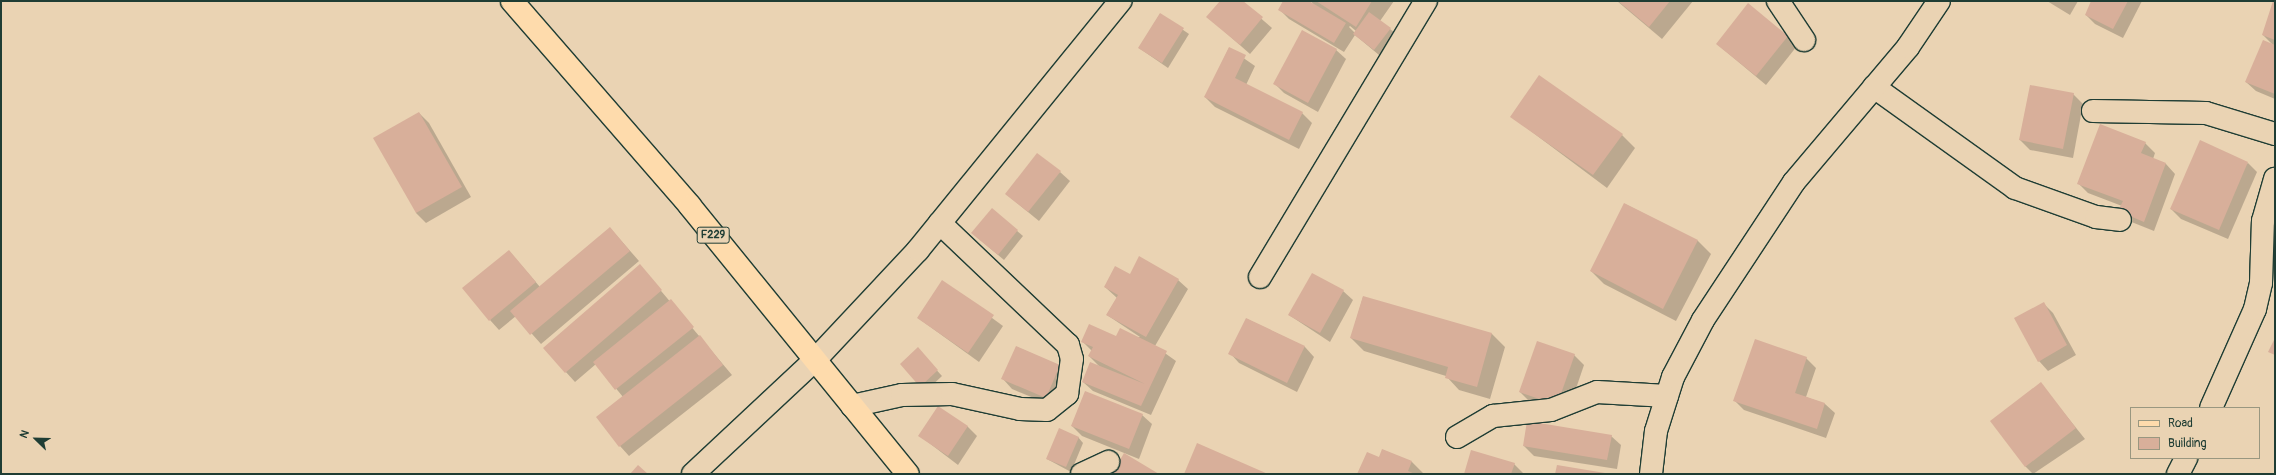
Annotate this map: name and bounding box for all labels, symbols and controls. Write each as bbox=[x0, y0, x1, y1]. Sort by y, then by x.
road number: F229 bbox=[696, 226, 730, 244]
legend bbox=[2130, 407, 2260, 459]
text: Road bbox=[2168, 416, 2193, 431]
north arrow bbox=[16, 419, 56, 459]
text: N bbox=[17, 428, 32, 440]
text: Building bbox=[2168, 436, 2207, 451]

